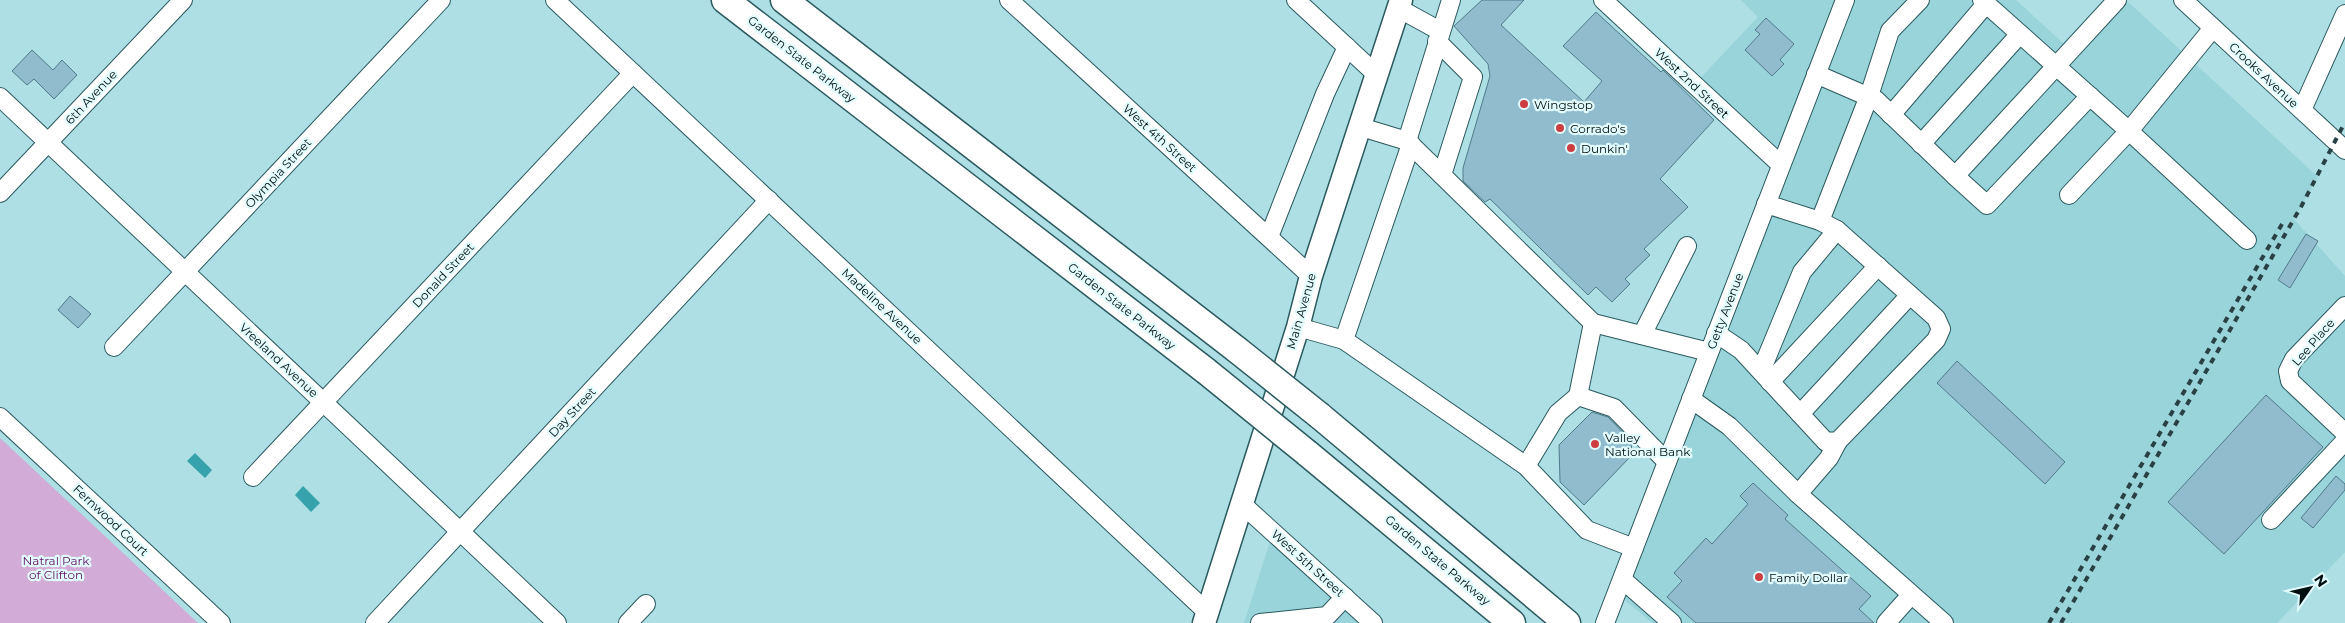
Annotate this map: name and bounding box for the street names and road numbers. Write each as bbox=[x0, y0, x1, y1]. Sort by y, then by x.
street label: Garden State Parkway bbox=[745, 12, 859, 106]
street label: Crooks Avenue bbox=[2226, 39, 2302, 111]
street label: West 2nd Street bbox=[1652, 45, 1732, 121]
street label: 6th Avenue bbox=[62, 67, 120, 127]
street label: West 4th Street bbox=[1120, 101, 1200, 175]
street label: Olympia Street bbox=[242, 135, 314, 211]
street label: Donald Street bbox=[409, 239, 477, 311]
street label: Garden State Parkway bbox=[1065, 259, 1179, 353]
street label: Madeline Avenue bbox=[839, 265, 925, 347]
street label: Main Avenue bbox=[1283, 271, 1319, 351]
street label: Getty Avenue bbox=[1704, 271, 1746, 351]
street label: Lee Place bbox=[2288, 315, 2338, 369]
street label: Vreeland Avenue bbox=[237, 320, 321, 400]
street label: Day Street bbox=[545, 384, 599, 440]
street label: Fernwood Court bbox=[70, 481, 152, 559]
street label: Garden State Parkway bbox=[1382, 512, 1494, 609]
street label: West 5th Street bbox=[1268, 526, 1348, 600]

